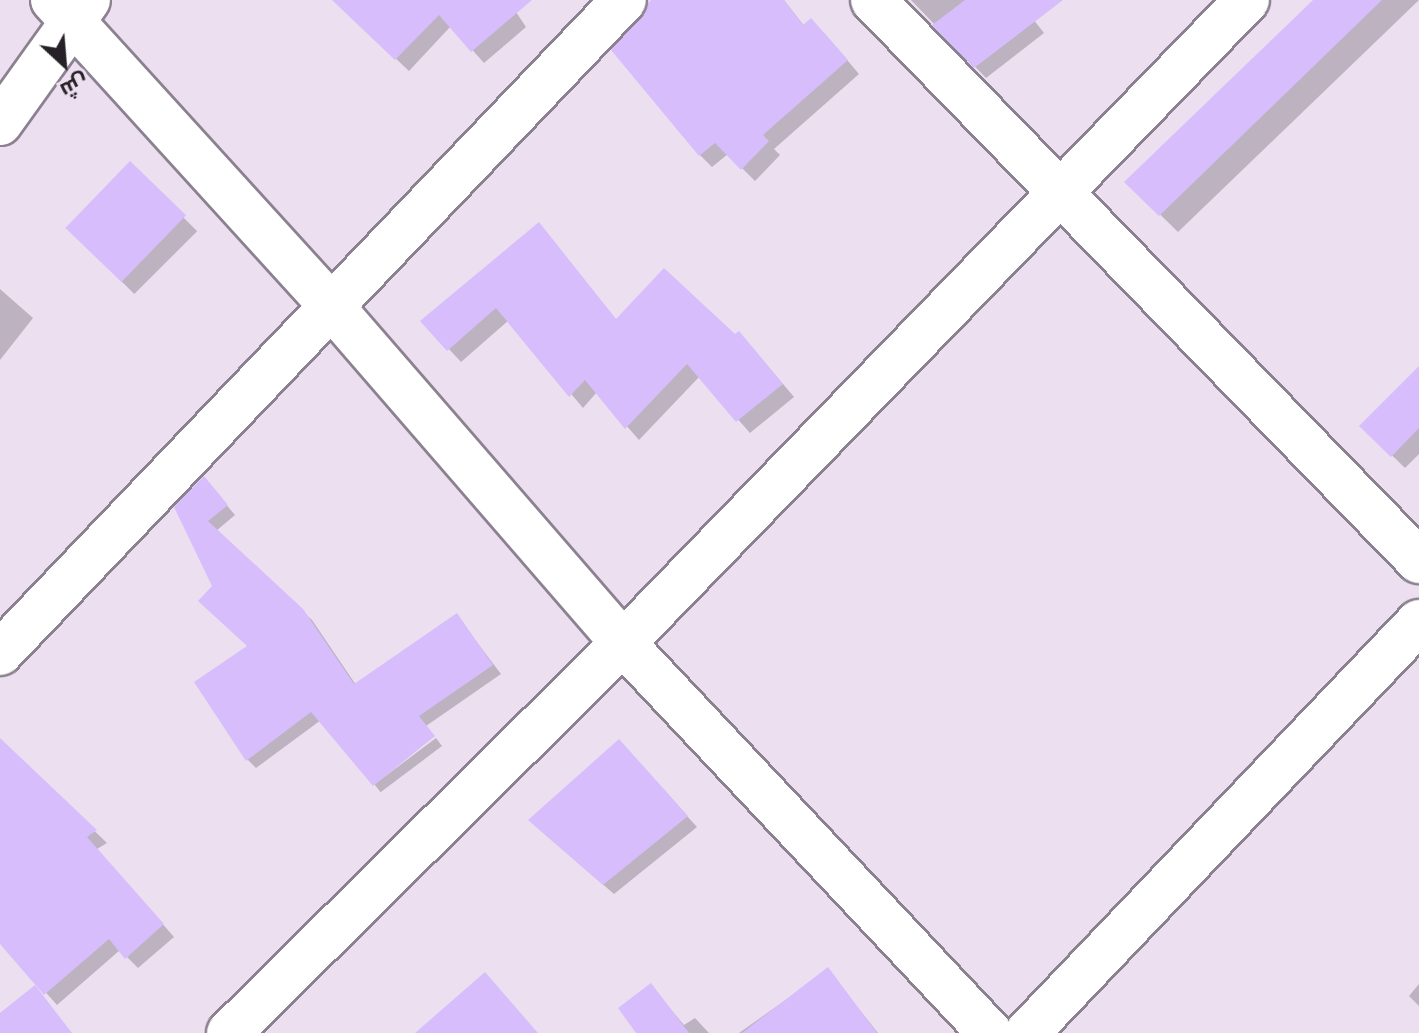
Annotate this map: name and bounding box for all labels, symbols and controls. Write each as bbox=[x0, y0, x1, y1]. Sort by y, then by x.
north arrow bbox=[24, 24, 104, 104]
text: ش bbox=[56, 68, 93, 104]

